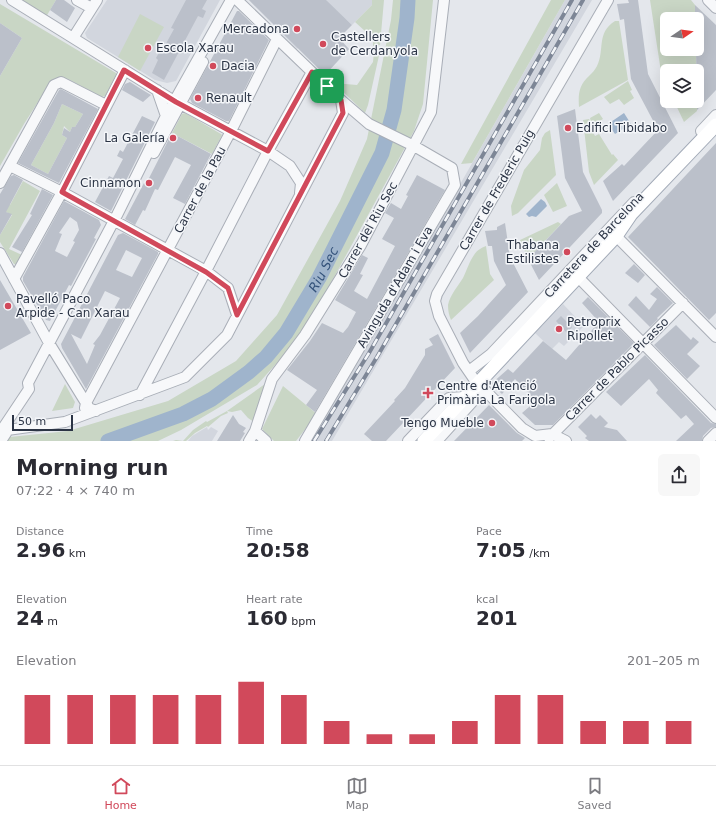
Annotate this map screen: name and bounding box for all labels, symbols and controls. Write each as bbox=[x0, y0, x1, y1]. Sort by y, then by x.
north arrow bbox=[660, 12, 704, 56]
map controls bbox=[660, 12, 704, 108]
place label: Mercadona bbox=[223, 22, 289, 36]
marker: Mercadona bbox=[292, 24, 302, 34]
place label: Castellers de Cerdanyola bbox=[331, 30, 418, 58]
marker: Castellers de Cerdanyola bbox=[318, 39, 328, 49]
place label: Escola Xarau bbox=[156, 41, 234, 55]
marker: Escola Xarau bbox=[143, 43, 153, 53]
place label: Dacia bbox=[221, 59, 255, 73]
marker: Dacia bbox=[208, 61, 218, 71]
button: layers bbox=[660, 64, 704, 108]
pin bbox=[310, 69, 344, 103]
icon: arrive bbox=[316, 75, 338, 97]
place label: Renault bbox=[206, 91, 252, 105]
marker: Renault bbox=[193, 93, 203, 103]
place label: Edifici Tibidabo bbox=[576, 121, 667, 135]
marker: Edifici Tibidabo bbox=[563, 123, 573, 133]
street label: Carrer de Frederic Puig bbox=[457, 127, 537, 253]
place label: La Galería bbox=[104, 131, 165, 145]
marker: La Galería bbox=[168, 133, 178, 143]
street label: Carrer de la Pau bbox=[171, 144, 229, 236]
place label: Cinnamon bbox=[80, 176, 141, 190]
marker: Cinnamon bbox=[144, 178, 154, 188]
street label: Carrer del Riu Sec bbox=[336, 179, 400, 281]
street label: Carretera de Barcelona bbox=[541, 189, 647, 301]
street label: Avinguda d'Adam i Eva bbox=[354, 224, 436, 350]
place label: Thabana Estilistes bbox=[506, 238, 559, 266]
water label: Riu Sec bbox=[305, 244, 341, 294]
marker: Thabana Estilistes bbox=[562, 247, 572, 257]
place label: Pavelló Paco Arpide - Can Xarau bbox=[16, 292, 130, 320]
marker: Pavelló Paco Arpide - Can Xarau bbox=[3, 301, 13, 311]
street label: Carrer de Pablo Picasso bbox=[562, 314, 672, 424]
place label: Petroprix Ripollet bbox=[567, 315, 621, 343]
marker: Petroprix Ripollet bbox=[554, 324, 564, 334]
place label: Centre d'Atenció Primària La Farigola bbox=[437, 379, 556, 407]
marker: Centre d'Atenció Primària La Farigola bbox=[422, 387, 434, 399]
scale bar bbox=[12, 413, 73, 432]
text: 50 m bbox=[18, 415, 46, 428]
place label: Tengo Mueble bbox=[400, 416, 484, 430]
marker: Tengo Mueble bbox=[487, 418, 497, 428]
button: share bbox=[658, 454, 700, 496]
text: Morning run bbox=[16, 455, 168, 480]
text: 07:22 · 4 × 740 m bbox=[16, 483, 135, 498]
text: Distance bbox=[16, 525, 64, 538]
text: Time bbox=[246, 525, 273, 538]
text: Pace bbox=[476, 525, 502, 538]
text: 2.96 bbox=[16, 538, 65, 562]
text: 20:58 bbox=[246, 538, 310, 562]
text: 7:05 bbox=[476, 538, 526, 562]
text: km bbox=[65, 547, 86, 560]
text: /km bbox=[526, 547, 550, 560]
text: Elevation bbox=[16, 593, 67, 606]
text: Heart rate bbox=[246, 593, 302, 606]
text: kcal bbox=[476, 593, 498, 606]
text: 24 bbox=[16, 606, 44, 630]
text: 160 bbox=[246, 606, 288, 630]
text: 201 bbox=[476, 606, 518, 630]
text: m bbox=[44, 615, 58, 628]
text: bpm bbox=[288, 615, 316, 628]
text: Elevation bbox=[16, 653, 76, 668]
text: 201–205 m bbox=[627, 653, 700, 668]
tab: Home bbox=[104, 775, 137, 812]
tab: Map bbox=[346, 775, 369, 812]
tab: Saved bbox=[578, 775, 612, 812]

